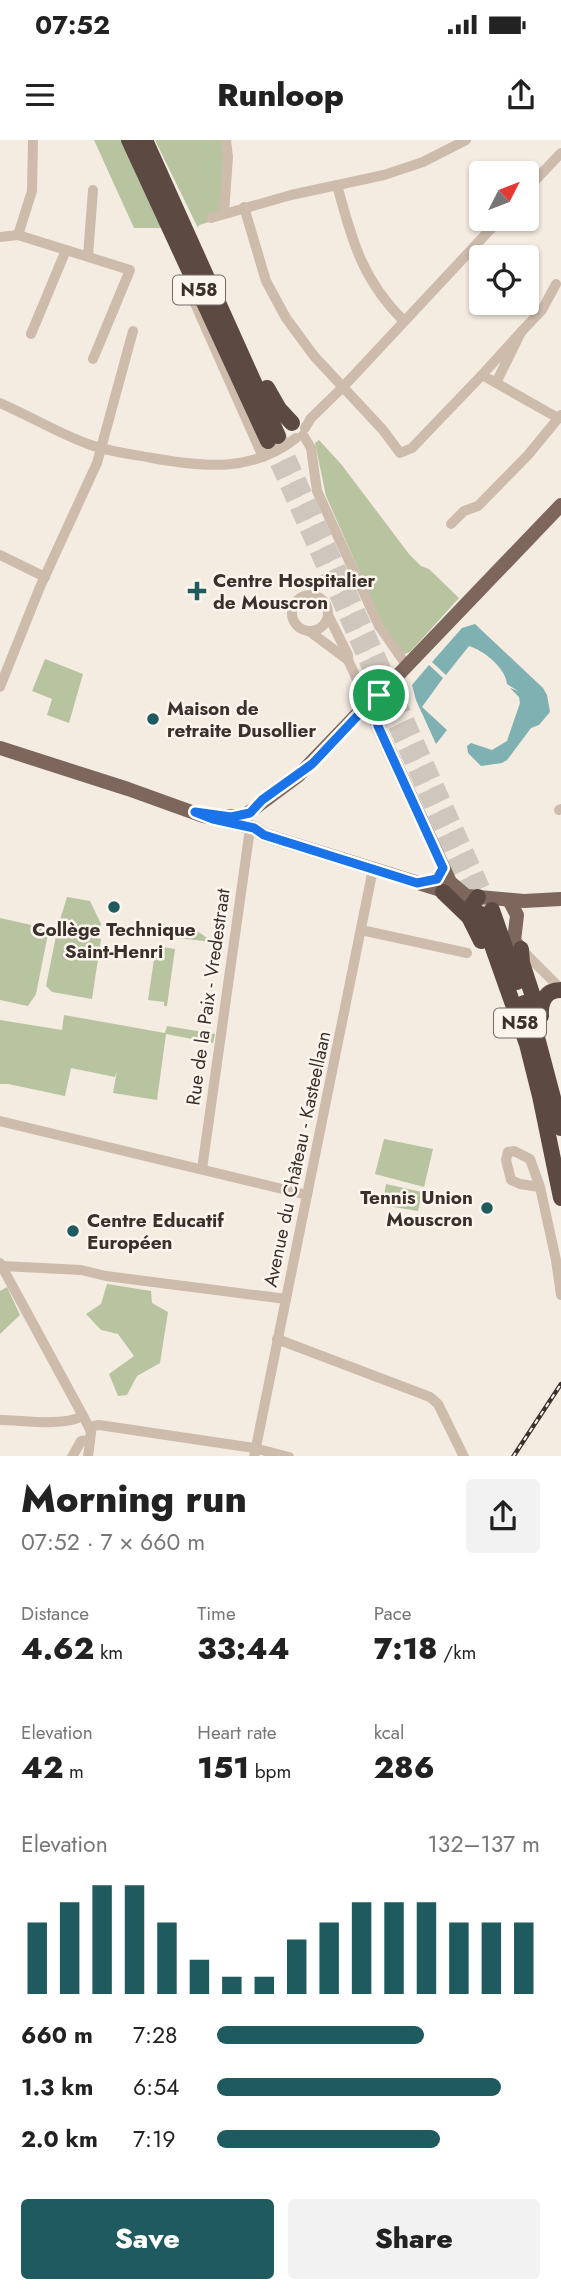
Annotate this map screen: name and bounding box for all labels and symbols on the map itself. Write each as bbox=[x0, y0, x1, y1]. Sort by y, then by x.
north arrow bbox=[469, 161, 539, 231]
road number: N58 bbox=[173, 275, 225, 304]
place label: Centre Hospitalier de Mouscron bbox=[213, 567, 376, 616]
marker: Centre Hospitalier de Mouscron bbox=[187, 581, 207, 601]
pin bbox=[349, 665, 409, 725]
place label: Maison de retraite Dusollier bbox=[167, 695, 316, 744]
marker: Maison de retraite Dusollier bbox=[145, 711, 161, 727]
street label: Rue de la Paix - Vredestraat bbox=[179, 887, 237, 1107]
marker: Collège Technique Saint-Henri bbox=[106, 899, 122, 915]
place label: Collège Technique Saint-Henri bbox=[32, 916, 196, 965]
road number: N58 bbox=[494, 1008, 546, 1038]
street label: Avenue du Château - Kasteellaan bbox=[257, 1028, 337, 1290]
place label: Tennis Union Mouscron bbox=[360, 1184, 473, 1233]
marker: Tennis Union Mouscron bbox=[479, 1200, 495, 1216]
place label: Centre Educatif Européen bbox=[87, 1207, 225, 1256]
marker: Centre Educatif Européen bbox=[65, 1223, 81, 1239]

